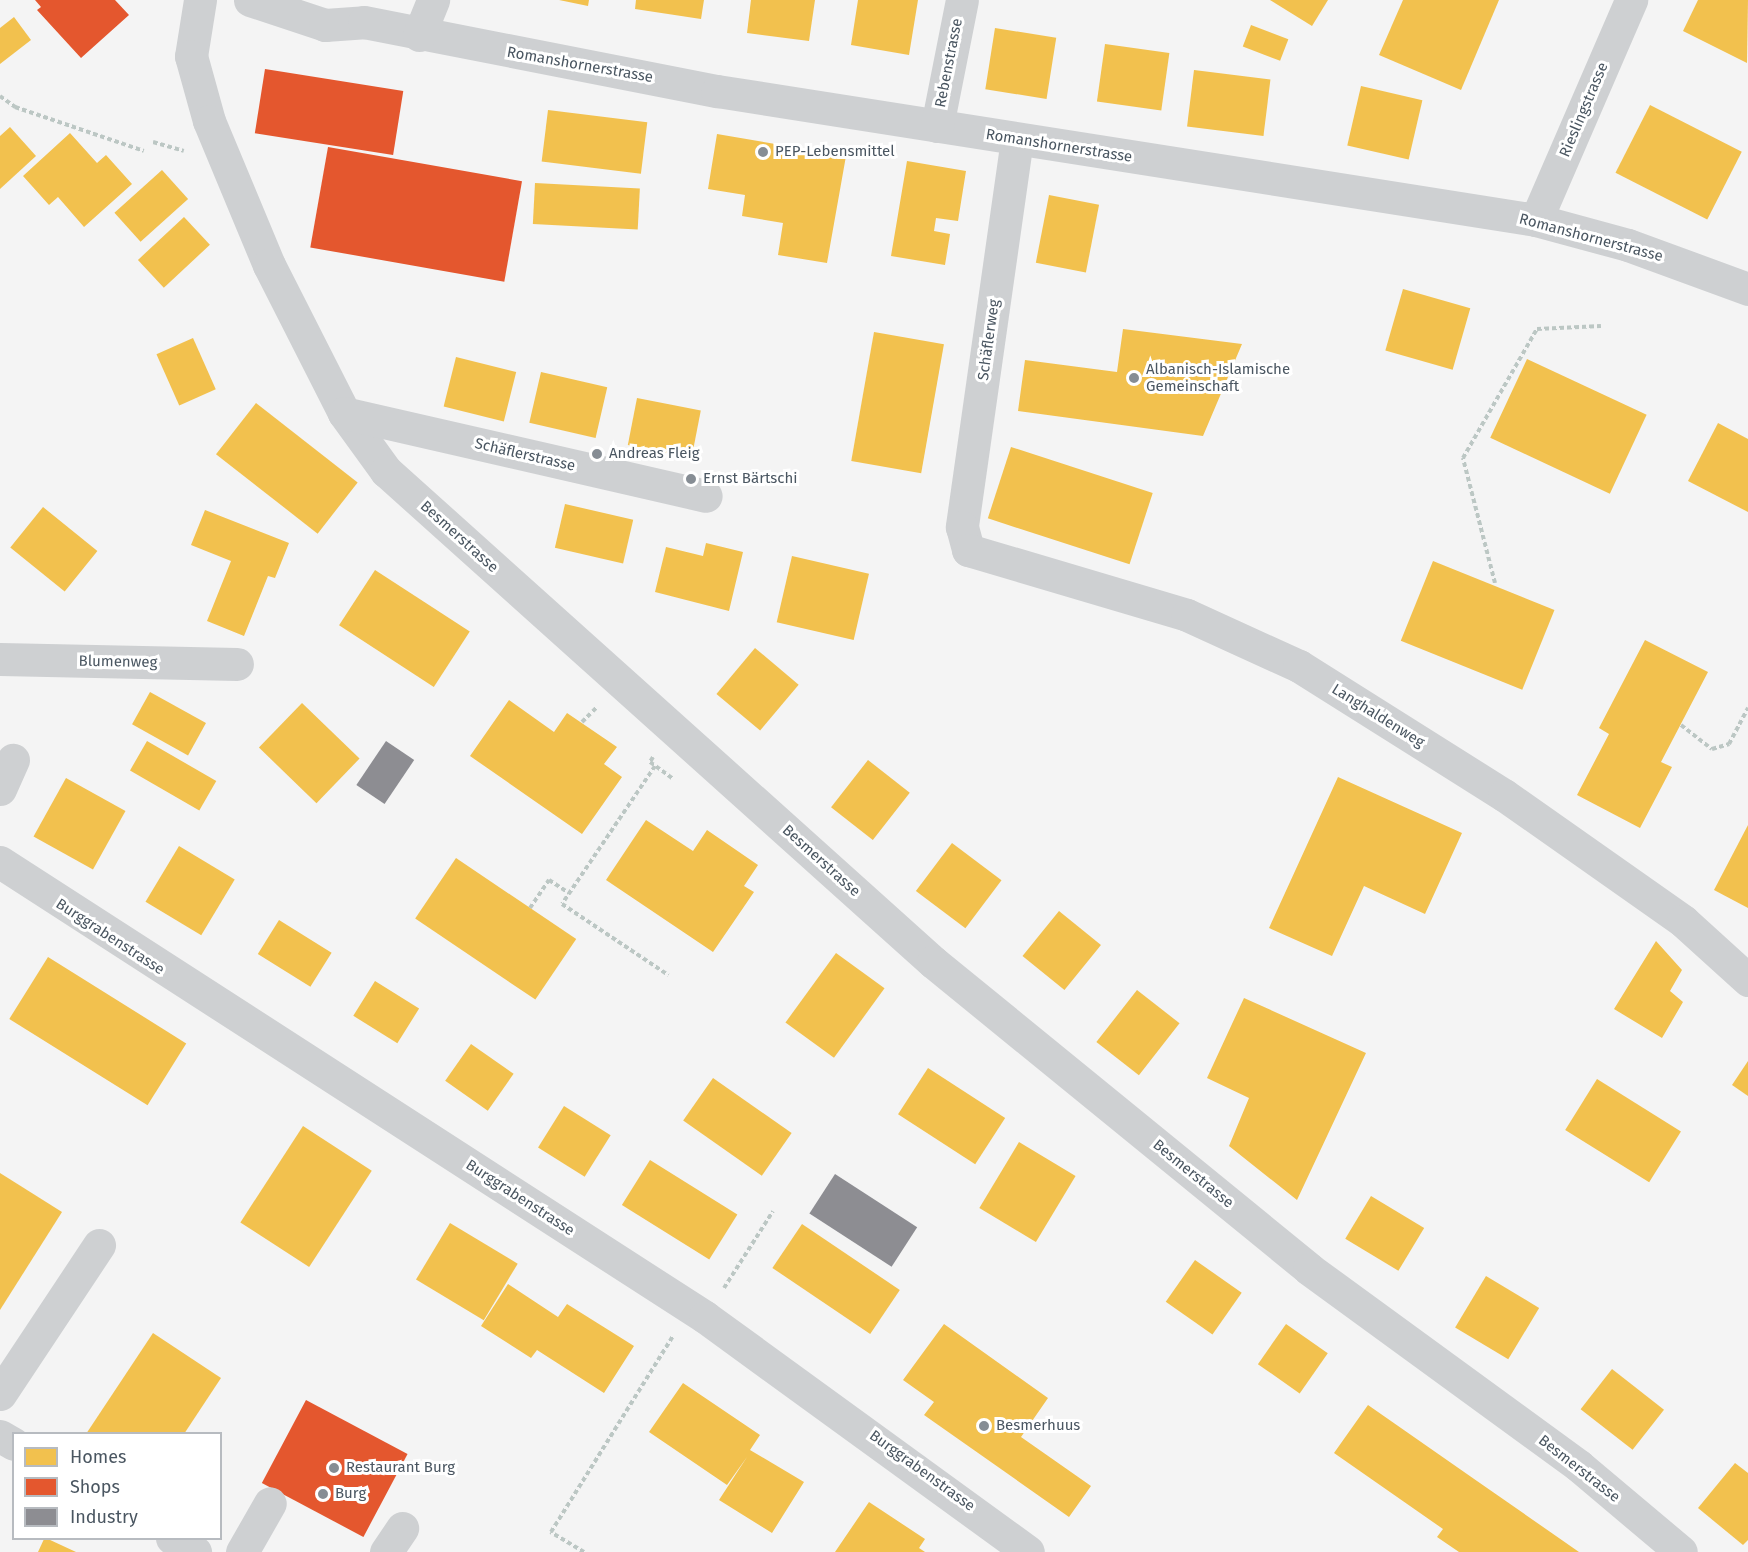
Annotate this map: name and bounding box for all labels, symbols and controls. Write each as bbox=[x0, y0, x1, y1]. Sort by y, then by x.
street label: Rebenstrasse bbox=[932, 17, 966, 109]
street label: Romanshornerstrasse bbox=[506, 43, 654, 87]
street label: Rieslingstrasse bbox=[1556, 60, 1612, 160]
street label: Romanshornerstrasse bbox=[984, 126, 1134, 166]
place label: PEP-Lebensmittel bbox=[775, 143, 895, 161]
marker: PEP-Lebensmittel bbox=[756, 145, 770, 159]
street label: Romanshornerstrasse bbox=[1517, 210, 1665, 266]
street label: Schäflerweg bbox=[974, 298, 1004, 382]
place label: Albanisch-Islamische Gemeinschaft bbox=[1146, 360, 1290, 395]
marker: Albanisch-Islamische Gemeinschaft bbox=[1127, 371, 1141, 385]
street label: Schäflerstrasse bbox=[473, 435, 577, 475]
place label: Andreas Fleig bbox=[609, 445, 699, 463]
marker: Andreas Fleig bbox=[590, 447, 604, 461]
place label: Ernst Bärtschi bbox=[703, 470, 798, 488]
marker: Ernst Bärtschi bbox=[684, 472, 698, 486]
street label: Besmerstrasse bbox=[416, 497, 502, 577]
street label: Blumenweg bbox=[78, 652, 158, 672]
street label: Langhaldenweg bbox=[1328, 680, 1428, 752]
street label: Besmerstrasse bbox=[778, 821, 864, 901]
street label: Burggrabenstrasse bbox=[52, 895, 168, 979]
street label: Besmerstrasse bbox=[1149, 1136, 1237, 1212]
street label: Burggrabenstrasse bbox=[462, 1156, 578, 1240]
place label: Besmerhuus bbox=[996, 1417, 1080, 1435]
marker: Besmerhuus bbox=[977, 1419, 991, 1433]
street label: Burggrabenstrasse bbox=[866, 1427, 978, 1515]
legend bbox=[12, 1432, 222, 1540]
street label: Besmerstrasse bbox=[1535, 1432, 1623, 1506]
text: Homes bbox=[70, 1446, 126, 1468]
place label: Restaurant Burg bbox=[346, 1459, 455, 1477]
marker: Restaurant Burg bbox=[327, 1461, 341, 1475]
text: Shops bbox=[70, 1476, 120, 1498]
place label: Burg bbox=[335, 1485, 366, 1503]
marker: Burg bbox=[316, 1487, 330, 1501]
text: Industry bbox=[70, 1506, 138, 1528]

